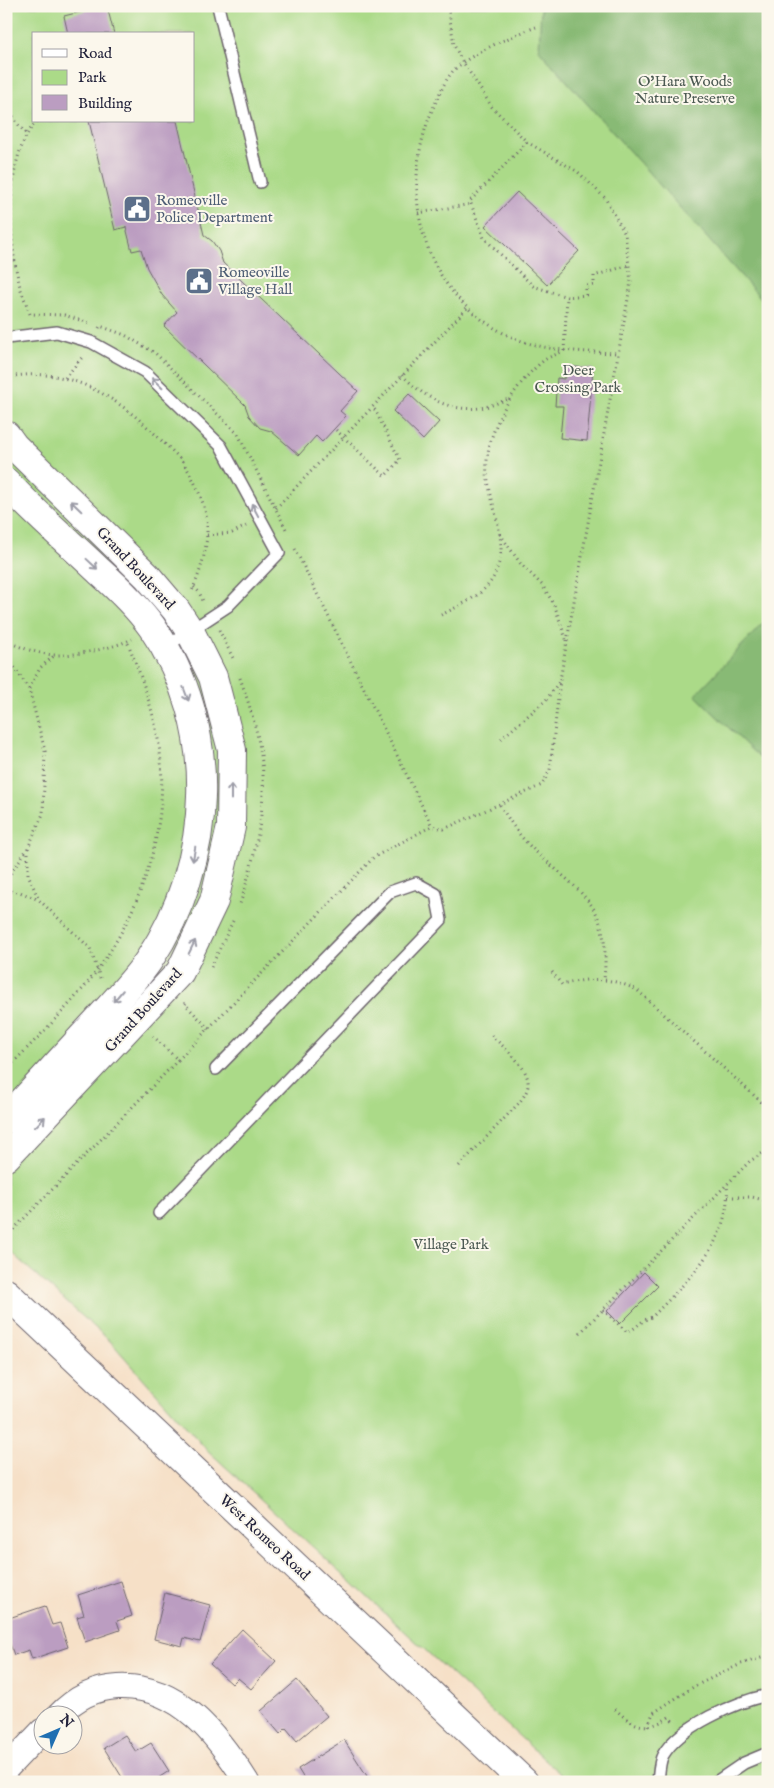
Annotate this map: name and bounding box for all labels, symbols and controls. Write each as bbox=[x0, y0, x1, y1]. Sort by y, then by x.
legend bbox=[32, 32, 195, 122]
text: Road bbox=[78, 44, 113, 63]
text: Park bbox=[78, 68, 108, 87]
park label: O'Hara Woods Nature Preserve bbox=[635, 72, 735, 108]
text: Building bbox=[78, 94, 133, 113]
place label: Romeoville Police Department bbox=[156, 191, 273, 227]
public building icon: Romeoville Police Department bbox=[122, 194, 152, 224]
place label: Romeoville Village Hall bbox=[217, 263, 293, 299]
public building icon: Romeoville Village Hall bbox=[184, 266, 214, 296]
park label: Deer Crossing Park bbox=[535, 361, 622, 397]
one-way arrow bbox=[151, 378, 163, 390]
one-way arrow bbox=[70, 500, 82, 513]
one-way arrow bbox=[250, 503, 260, 518]
street label: Grand Boulevard bbox=[92, 523, 180, 614]
one-way arrow bbox=[86, 558, 98, 570]
one-way arrow bbox=[182, 686, 191, 701]
one-way arrow bbox=[226, 784, 236, 800]
one-way arrow bbox=[188, 846, 198, 862]
one-way arrow bbox=[188, 940, 197, 955]
street label: Grand Boulevard bbox=[101, 964, 187, 1056]
one-way arrow bbox=[113, 989, 124, 1002]
one-way arrow bbox=[34, 1115, 46, 1128]
park label: Village Park bbox=[412, 1235, 490, 1254]
street label: West Romeo Road bbox=[215, 1490, 315, 1585]
north arrow bbox=[32, 1706, 82, 1756]
text: N bbox=[55, 1710, 77, 1732]

